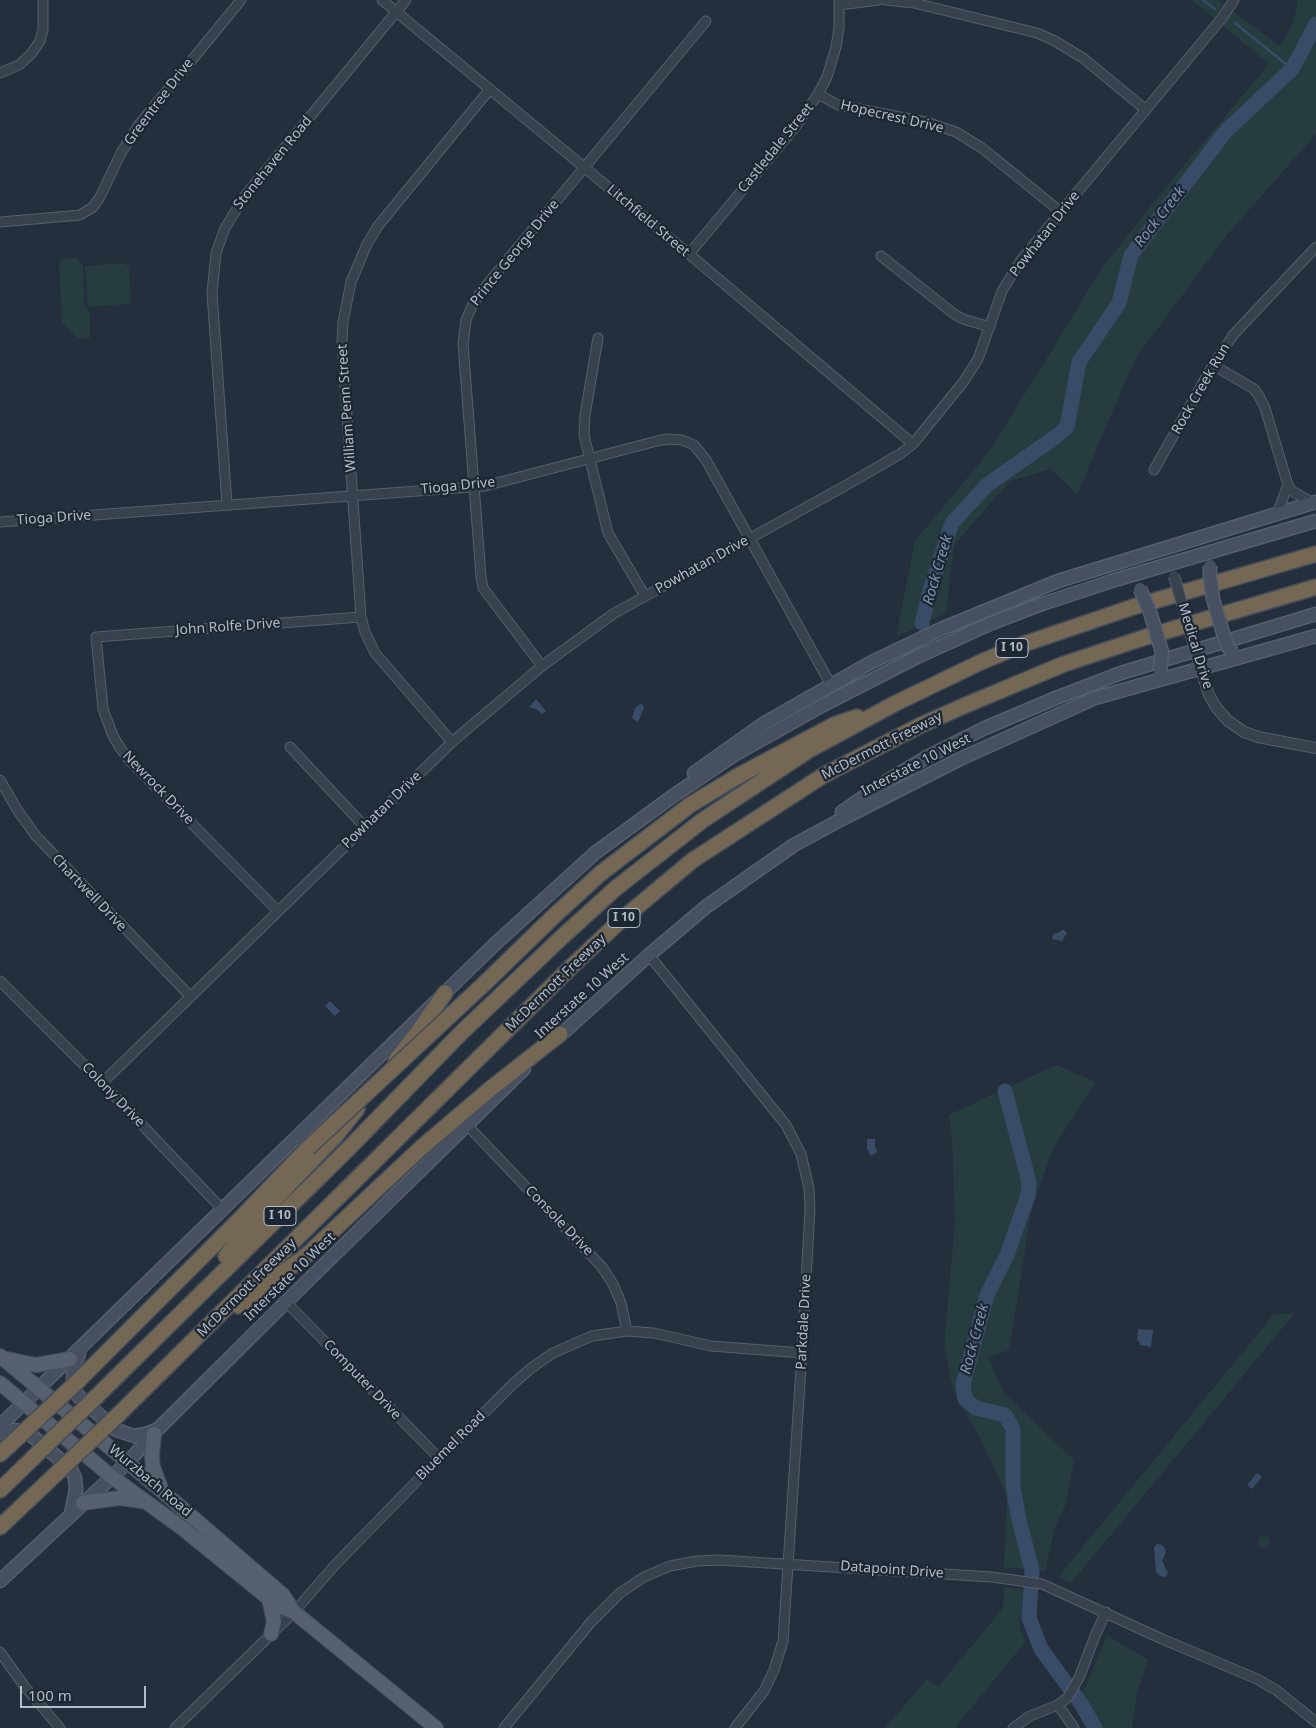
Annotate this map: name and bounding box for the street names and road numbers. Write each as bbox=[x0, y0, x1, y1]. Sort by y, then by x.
street label: Greentree Drive bbox=[121, 55, 197, 149]
street label: Hopecrest Drive bbox=[839, 97, 945, 137]
street label: Castledale Street bbox=[735, 100, 817, 196]
street label: Stonehaven Road bbox=[230, 113, 316, 213]
street label: Litchfield Street bbox=[603, 182, 693, 260]
street label: Powhatan Drive bbox=[1006, 188, 1084, 280]
street label: Prince George Drive bbox=[467, 197, 563, 309]
street label: Rock Creek Run bbox=[1168, 341, 1234, 437]
street label: William Penn Street bbox=[334, 343, 360, 473]
street label: Tioga Drive bbox=[420, 474, 496, 498]
street label: Tioga Drive bbox=[16, 507, 92, 529]
street label: Powhatan Drive bbox=[652, 532, 752, 598]
street label: Medical Drive bbox=[1174, 601, 1216, 691]
street label: John Rolfe Drive bbox=[175, 615, 281, 639]
road number: I 10 bbox=[996, 638, 1028, 658]
street label: McDermott Freeway bbox=[819, 708, 945, 784]
street label: Interstate 10 West bbox=[859, 730, 973, 800]
street label: Newrock Drive bbox=[119, 748, 197, 828]
street label: Powhatan Drive bbox=[339, 768, 425, 852]
street label: Chartwell Drive bbox=[48, 851, 130, 935]
road number: I 10 bbox=[608, 908, 640, 928]
street label: McDermott Freeway bbox=[502, 931, 610, 1035]
street label: Interstate 10 West bbox=[532, 949, 632, 1043]
street label: Colony Drive bbox=[78, 1059, 148, 1131]
street label: Console Drive bbox=[521, 1182, 597, 1260]
road number: I 10 bbox=[264, 1206, 296, 1226]
street label: Interstate 10 West bbox=[241, 1229, 339, 1325]
street label: McDermott Freeway bbox=[194, 1235, 300, 1341]
street label: Parkdale Drive bbox=[793, 1274, 815, 1370]
street label: Computer Drive bbox=[320, 1337, 404, 1423]
street label: Bluemel Road bbox=[413, 1408, 489, 1484]
street label: Wurzbach Road bbox=[105, 1441, 195, 1521]
street label: Datapoint Drive bbox=[840, 1558, 944, 1582]

